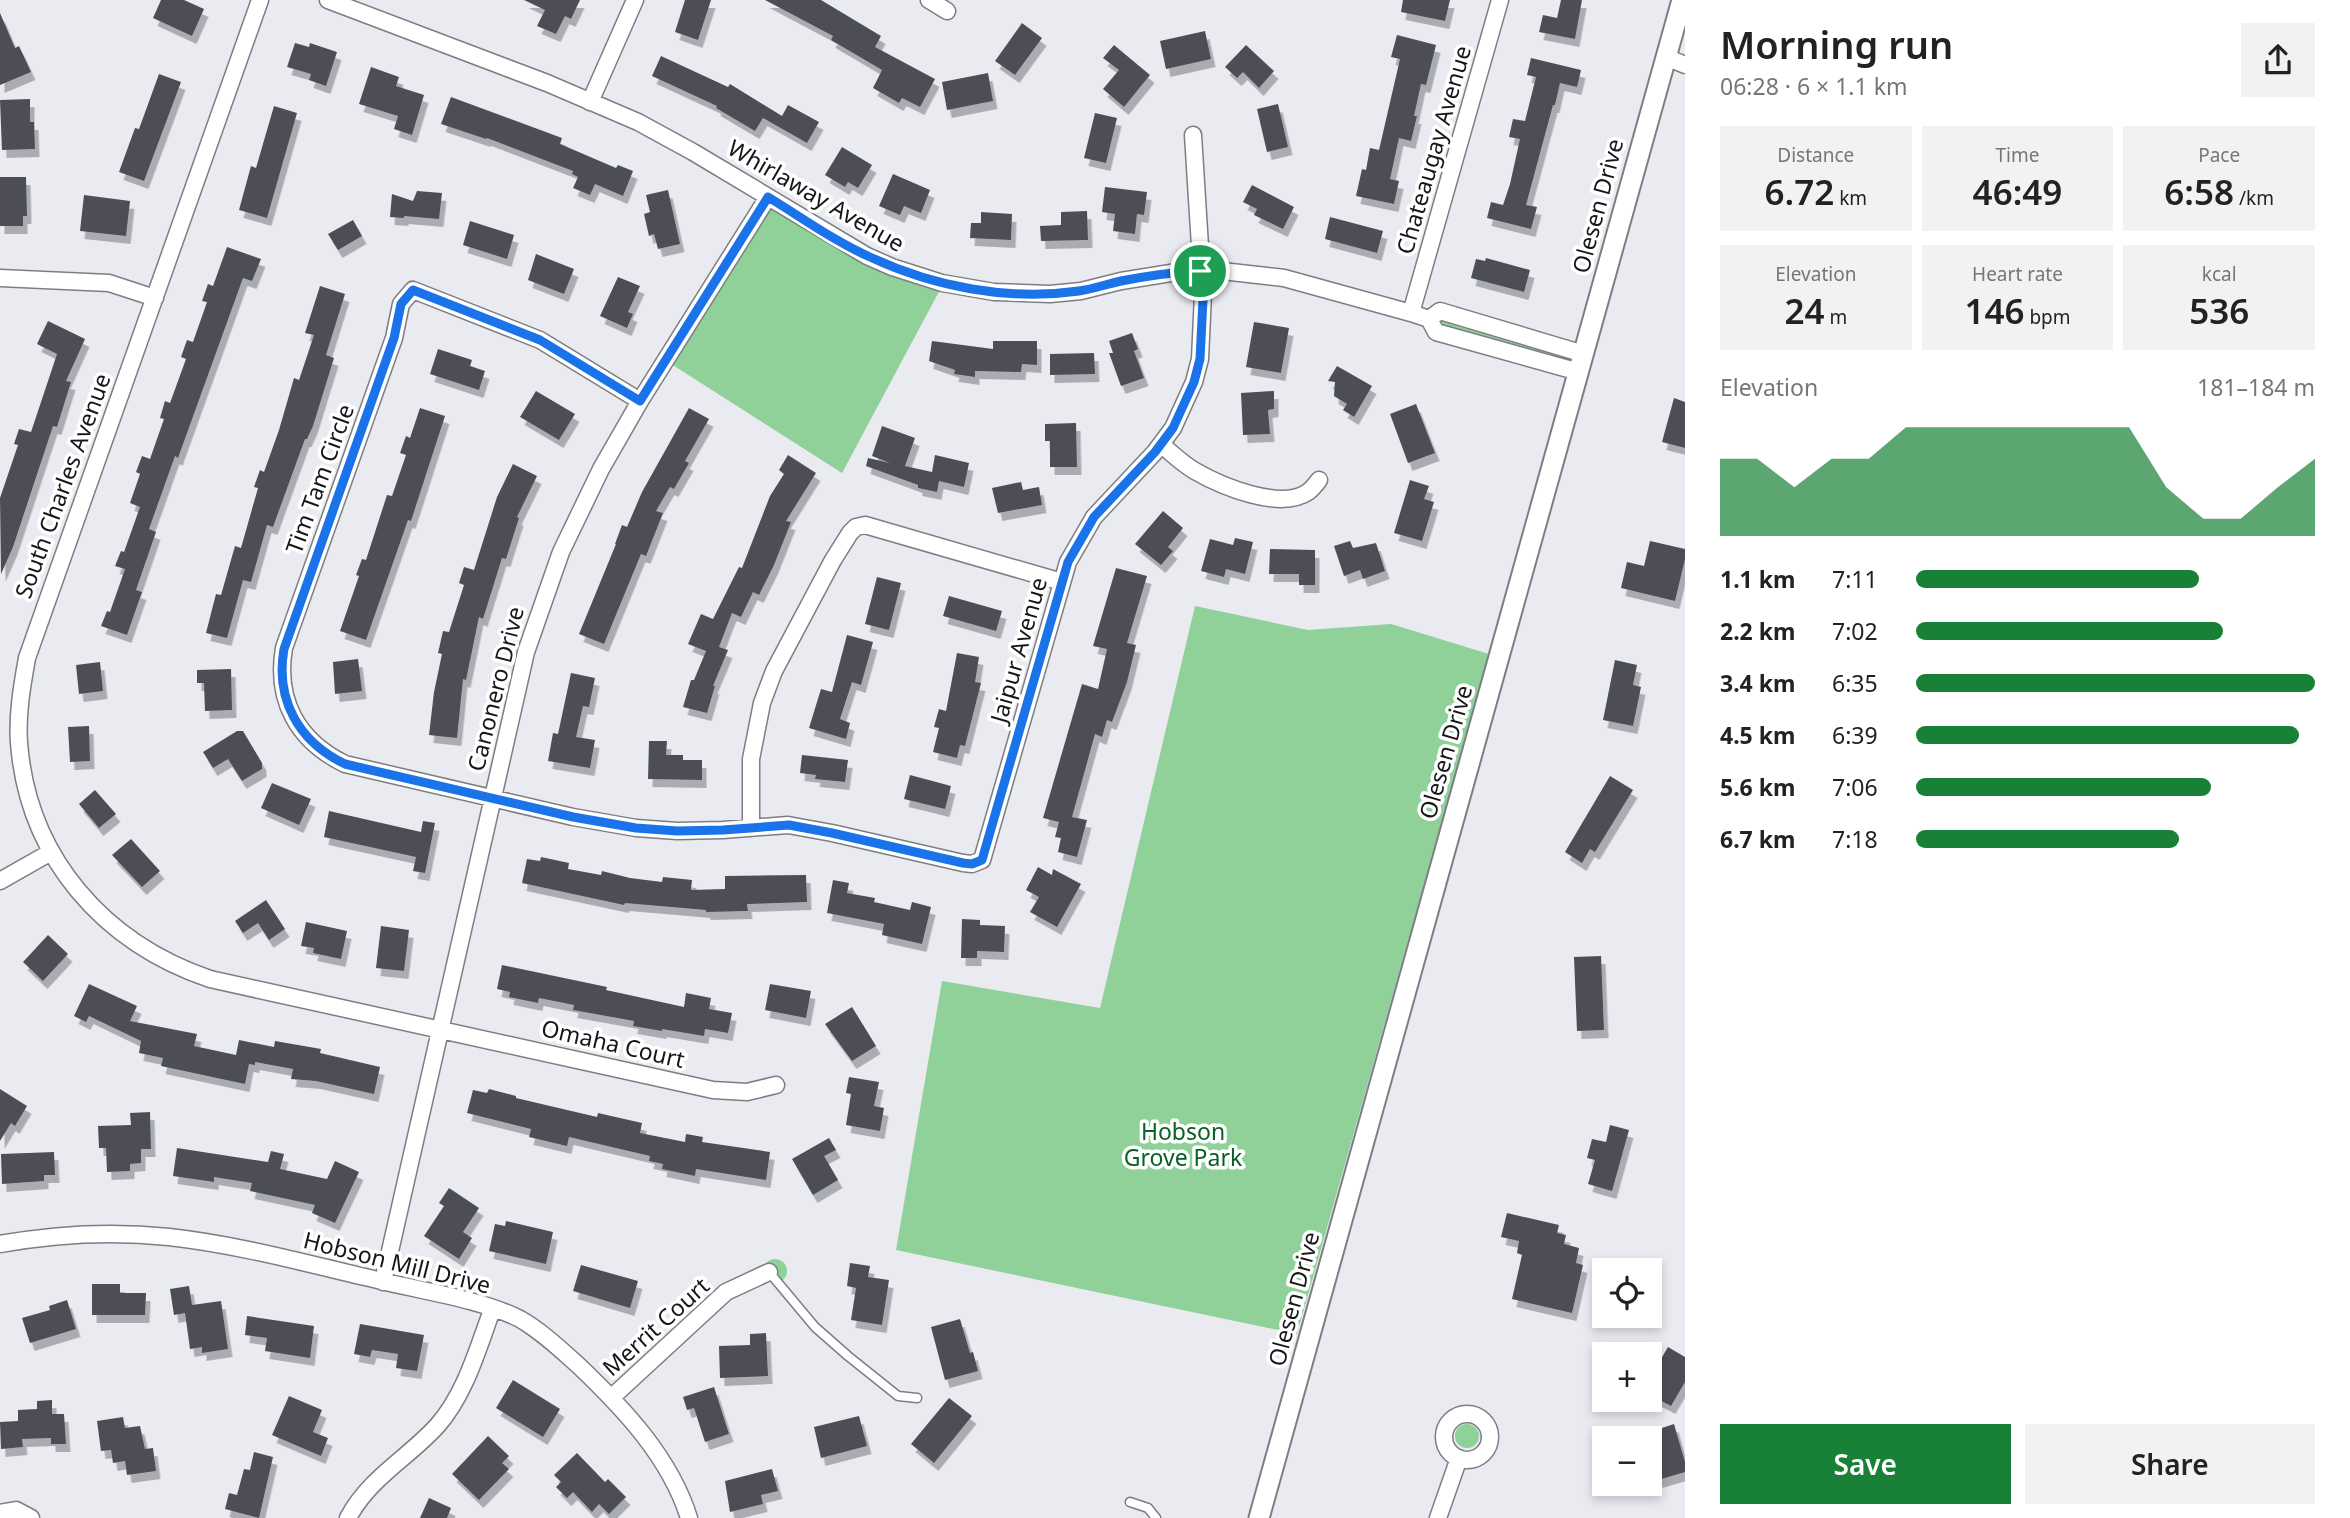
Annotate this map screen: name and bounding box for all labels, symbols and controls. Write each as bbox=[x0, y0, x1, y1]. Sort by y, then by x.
text: Morning run bbox=[1720, 18, 1953, 70]
button: share bbox=[2241, 23, 2315, 97]
street label: Chateaugay Avenue bbox=[1388, 42, 1478, 258]
text: 06:28 · 6 × 1.1 km bbox=[1720, 70, 1907, 102]
street label: Whirlaway Avenue bbox=[722, 131, 911, 259]
street label: Olesen Drive bbox=[1564, 135, 1630, 277]
text: Distance bbox=[1777, 142, 1854, 168]
text: Time bbox=[1996, 142, 2039, 168]
text: Pace bbox=[2198, 142, 2240, 168]
text: 6.72 bbox=[1765, 168, 1834, 215]
text: 46:49 bbox=[1973, 168, 2062, 215]
text: 6:58 bbox=[2164, 168, 2234, 215]
text: km bbox=[1834, 185, 1867, 211]
text: /km bbox=[2234, 185, 2274, 211]
pin bbox=[1170, 241, 1230, 301]
icon: arrive bbox=[1181, 252, 1219, 290]
text: Elevation bbox=[1775, 261, 1856, 287]
text: Heart rate bbox=[1972, 261, 2063, 287]
text: kcal bbox=[2202, 261, 2237, 287]
text: 24 bbox=[1784, 287, 1824, 334]
text: 146 bbox=[1964, 287, 2024, 334]
text: 536 bbox=[2189, 287, 2249, 334]
text: m bbox=[1824, 304, 1847, 330]
text: bpm bbox=[2024, 304, 2071, 330]
street label: South Charles Avenue bbox=[6, 369, 118, 603]
text: Elevation bbox=[1720, 371, 1818, 403]
text: 181–184 m bbox=[2197, 371, 2315, 403]
street label: Tim Tam Circle bbox=[277, 399, 361, 558]
text: 1.1 km bbox=[1720, 563, 1795, 595]
text: 7:11 bbox=[1832, 563, 1878, 595]
street label: Jaipur Avenue bbox=[981, 573, 1054, 728]
street label: Canonero Drive bbox=[459, 603, 531, 774]
text: 2.2 km bbox=[1720, 615, 1795, 647]
text: 7:02 bbox=[1832, 615, 1878, 647]
text: 3.4 km bbox=[1720, 667, 1795, 699]
text: 6:35 bbox=[1832, 667, 1878, 699]
street label: Olesen Drive bbox=[1411, 681, 1479, 822]
text: 4.5 km bbox=[1720, 719, 1795, 751]
text: 6:39 bbox=[1832, 719, 1878, 751]
text: 5.6 km bbox=[1720, 771, 1795, 803]
text: 7:06 bbox=[1832, 771, 1878, 803]
text: 6.7 km bbox=[1720, 823, 1795, 855]
text: 7:18 bbox=[1832, 823, 1878, 855]
street label: Omaha Court bbox=[539, 1011, 688, 1075]
park label: Hobson Grove Park bbox=[1124, 1115, 1243, 1173]
street label: Hobson Mill Drive bbox=[300, 1223, 494, 1301]
street label: Olesen Drive bbox=[1260, 1228, 1326, 1370]
map controls bbox=[1592, 1258, 1662, 1496]
button: locate bbox=[1592, 1258, 1662, 1328]
street label: Merrit Court bbox=[595, 1270, 716, 1383]
button: + bbox=[1592, 1342, 1662, 1412]
button: Save bbox=[1720, 1424, 2011, 1504]
button: Share bbox=[2025, 1424, 2315, 1504]
button: − bbox=[1592, 1426, 1662, 1496]

